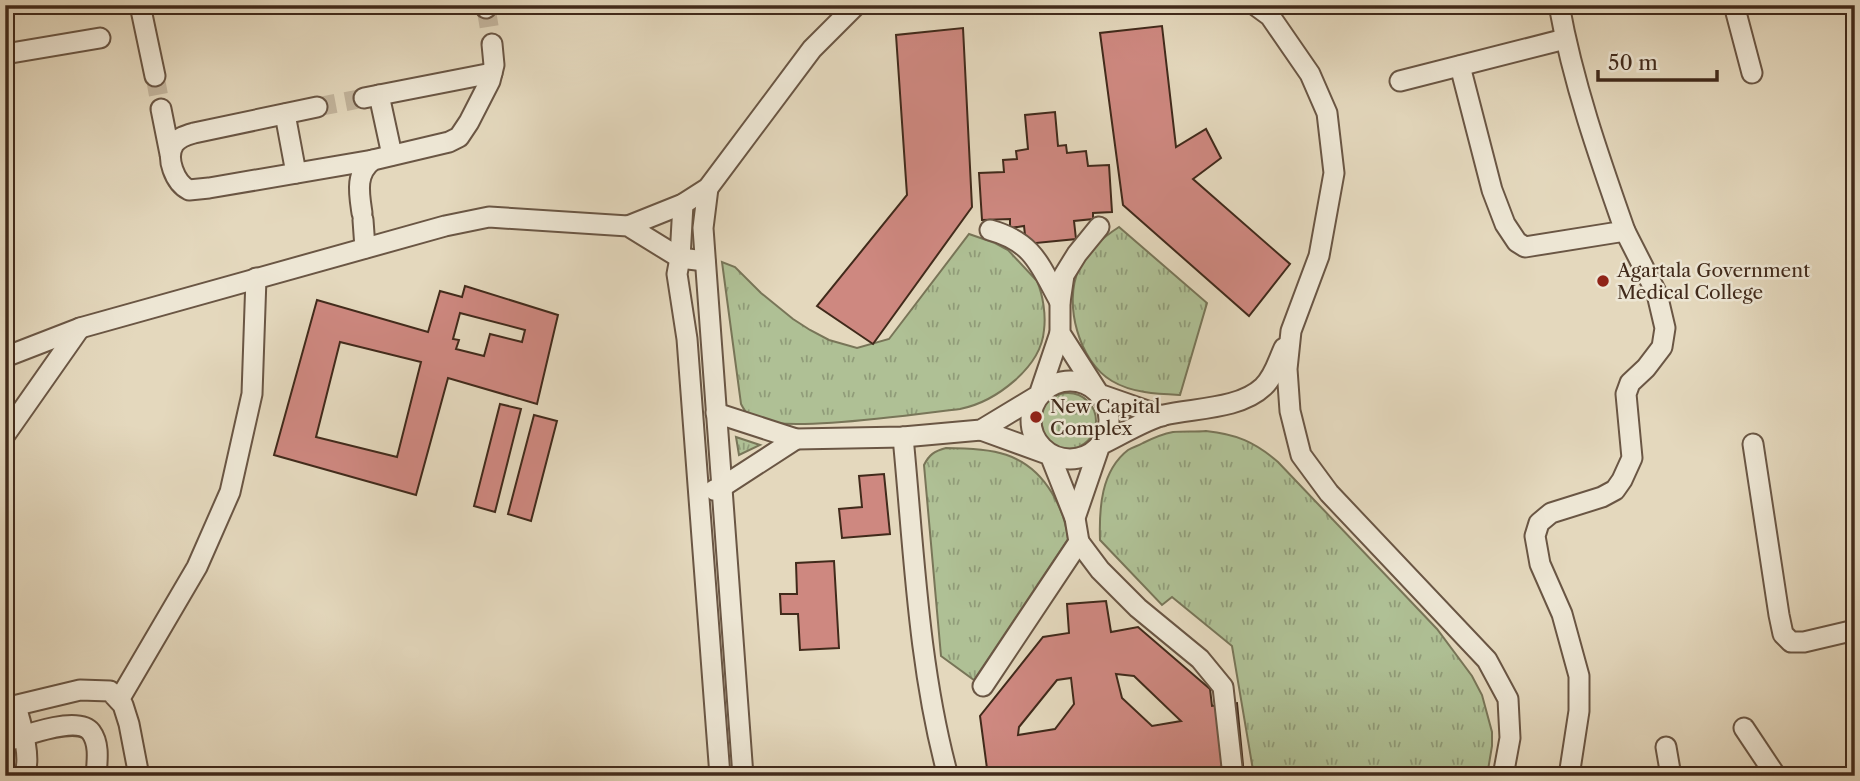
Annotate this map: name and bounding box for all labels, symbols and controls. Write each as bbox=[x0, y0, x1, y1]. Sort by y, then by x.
scale bar bbox=[1598, 38, 1716, 82]
text: 50 m bbox=[1608, 50, 1658, 75]
place label: Agartala Government Medical College bbox=[1616, 259, 1810, 304]
marker: Agartala Government Medical College bbox=[1595, 273, 1611, 289]
place label: New Capital Complex bbox=[1050, 395, 1161, 440]
marker: New Capital Complex bbox=[1028, 409, 1044, 425]

